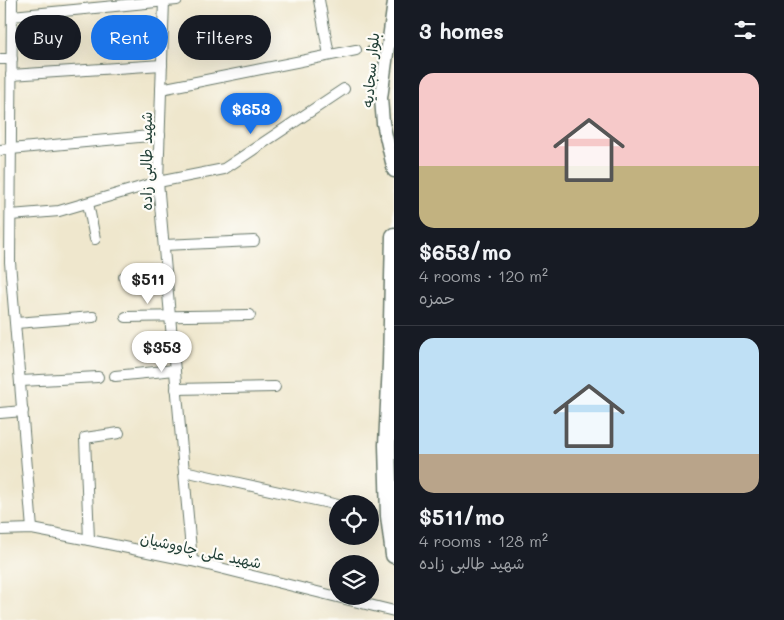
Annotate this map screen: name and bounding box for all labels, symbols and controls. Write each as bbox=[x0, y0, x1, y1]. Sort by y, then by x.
chip: Buy bbox=[15, 15, 81, 60]
chip: Rent bbox=[91, 15, 168, 60]
chip: Filters bbox=[178, 15, 271, 60]
icon: filters bbox=[731, 16, 759, 44]
text: 3 homes bbox=[419, 17, 504, 44]
street label: بلوار سجادیه bbox=[357, 32, 383, 108]
pin: $653 bbox=[221, 92, 281, 135]
text: $653 bbox=[232, 98, 270, 119]
icon: home bbox=[544, 105, 634, 195]
street label: شهید طالبی زاده bbox=[136, 112, 157, 210]
text: $653/mo bbox=[419, 238, 511, 265]
pin: $511 bbox=[118, 262, 178, 305]
text: 4 rooms · 120 m² bbox=[419, 265, 548, 286]
text: $511 bbox=[131, 268, 165, 289]
text: حمزه bbox=[419, 287, 455, 308]
pin: $353 bbox=[132, 330, 192, 373]
text: $353 bbox=[143, 336, 181, 357]
icon: home bbox=[544, 371, 634, 461]
map controls bbox=[329, 495, 379, 605]
button: locate bbox=[329, 495, 379, 545]
text: $511/mo bbox=[419, 503, 505, 530]
street label: شهید علی چاووشیان bbox=[138, 527, 263, 574]
text: 4 rooms · 128 m² bbox=[419, 530, 548, 551]
text: شهید طالبی زاده bbox=[419, 552, 525, 573]
button: layers bbox=[329, 555, 379, 605]

